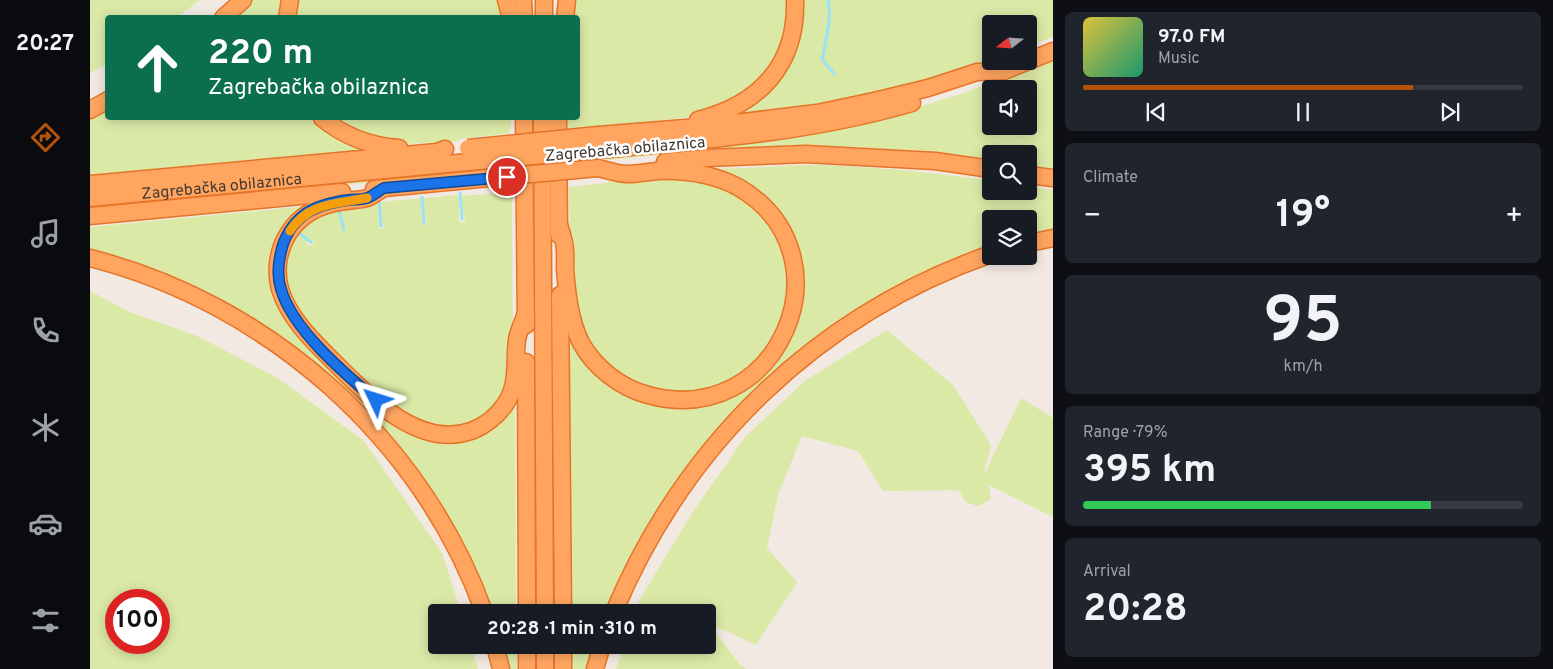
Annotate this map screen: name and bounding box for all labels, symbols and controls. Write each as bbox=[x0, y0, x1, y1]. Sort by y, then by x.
north arrow bbox=[982, 15, 1038, 70]
map controls bbox=[982, 15, 1037, 265]
text: 97.0 FM bbox=[1158, 25, 1225, 49]
text: 20:27 bbox=[16, 31, 74, 58]
text: 220 m bbox=[208, 32, 313, 76]
icon: ahead bbox=[125, 35, 190, 100]
text: Music bbox=[1158, 49, 1199, 69]
text: Zagrebačka obilaznica bbox=[208, 75, 429, 102]
button: sound bbox=[982, 80, 1037, 135]
icon: previous bbox=[1142, 98, 1170, 126]
icon: pause bbox=[1289, 98, 1317, 126]
icon: next bbox=[1436, 98, 1464, 126]
icon: directions bbox=[28, 120, 63, 155]
street label: Zagrebačka obilaznica bbox=[544, 133, 706, 167]
button: search bbox=[982, 145, 1037, 200]
pin bbox=[486, 156, 528, 198]
icon: arrive bbox=[493, 163, 521, 191]
text: Climate bbox=[1083, 168, 1138, 188]
street label: Zagrebačka obilaznica bbox=[141, 170, 303, 205]
text: 19° bbox=[1276, 192, 1330, 241]
text: − bbox=[1083, 199, 1101, 235]
text: + bbox=[1505, 199, 1523, 235]
button: layers bbox=[982, 210, 1037, 265]
icon: music bbox=[28, 216, 63, 251]
text: 95 bbox=[1263, 283, 1343, 365]
icon: phone bbox=[28, 313, 63, 348]
text: km/h bbox=[1284, 357, 1322, 377]
position arrow bbox=[349, 373, 401, 425]
icon: climate bbox=[28, 410, 63, 445]
text: Range · 79% bbox=[1083, 423, 1168, 443]
text: 395 km bbox=[1083, 447, 1216, 496]
icon: car bbox=[28, 506, 63, 541]
text: Arrival bbox=[1083, 562, 1131, 582]
text: 20:28 bbox=[1083, 586, 1188, 635]
speed limit sign: 100 bbox=[105, 589, 170, 654]
icon: filters bbox=[28, 603, 63, 638]
text: 20:28 · 1 min · 310 m bbox=[487, 617, 657, 641]

